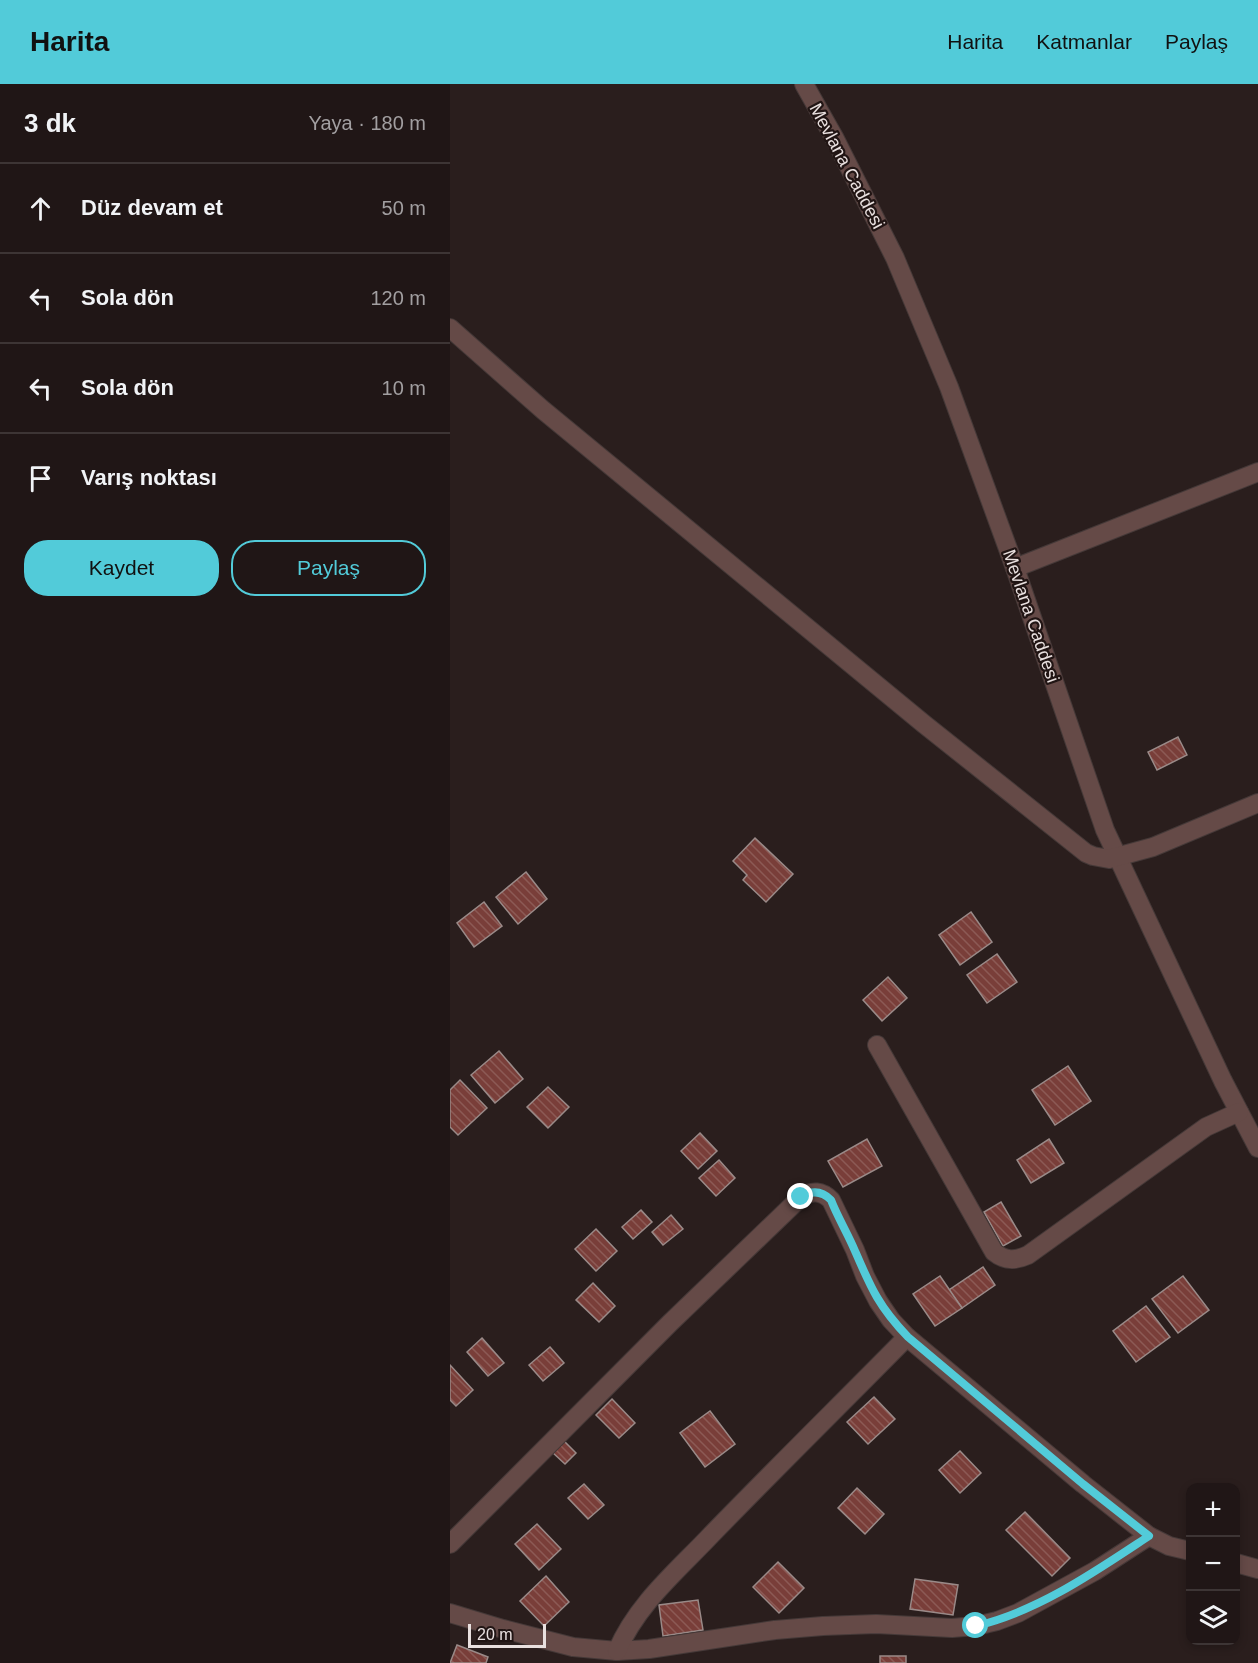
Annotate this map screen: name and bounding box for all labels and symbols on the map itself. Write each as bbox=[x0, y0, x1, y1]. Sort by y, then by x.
street label: Mevlana Caddesi bbox=[806, 100, 888, 232]
street label: Mevlana Caddesi bbox=[999, 547, 1063, 685]
route end bbox=[787, 1183, 813, 1209]
route start bbox=[962, 1612, 988, 1638]
scale bar bbox=[468, 1621, 546, 1648]

